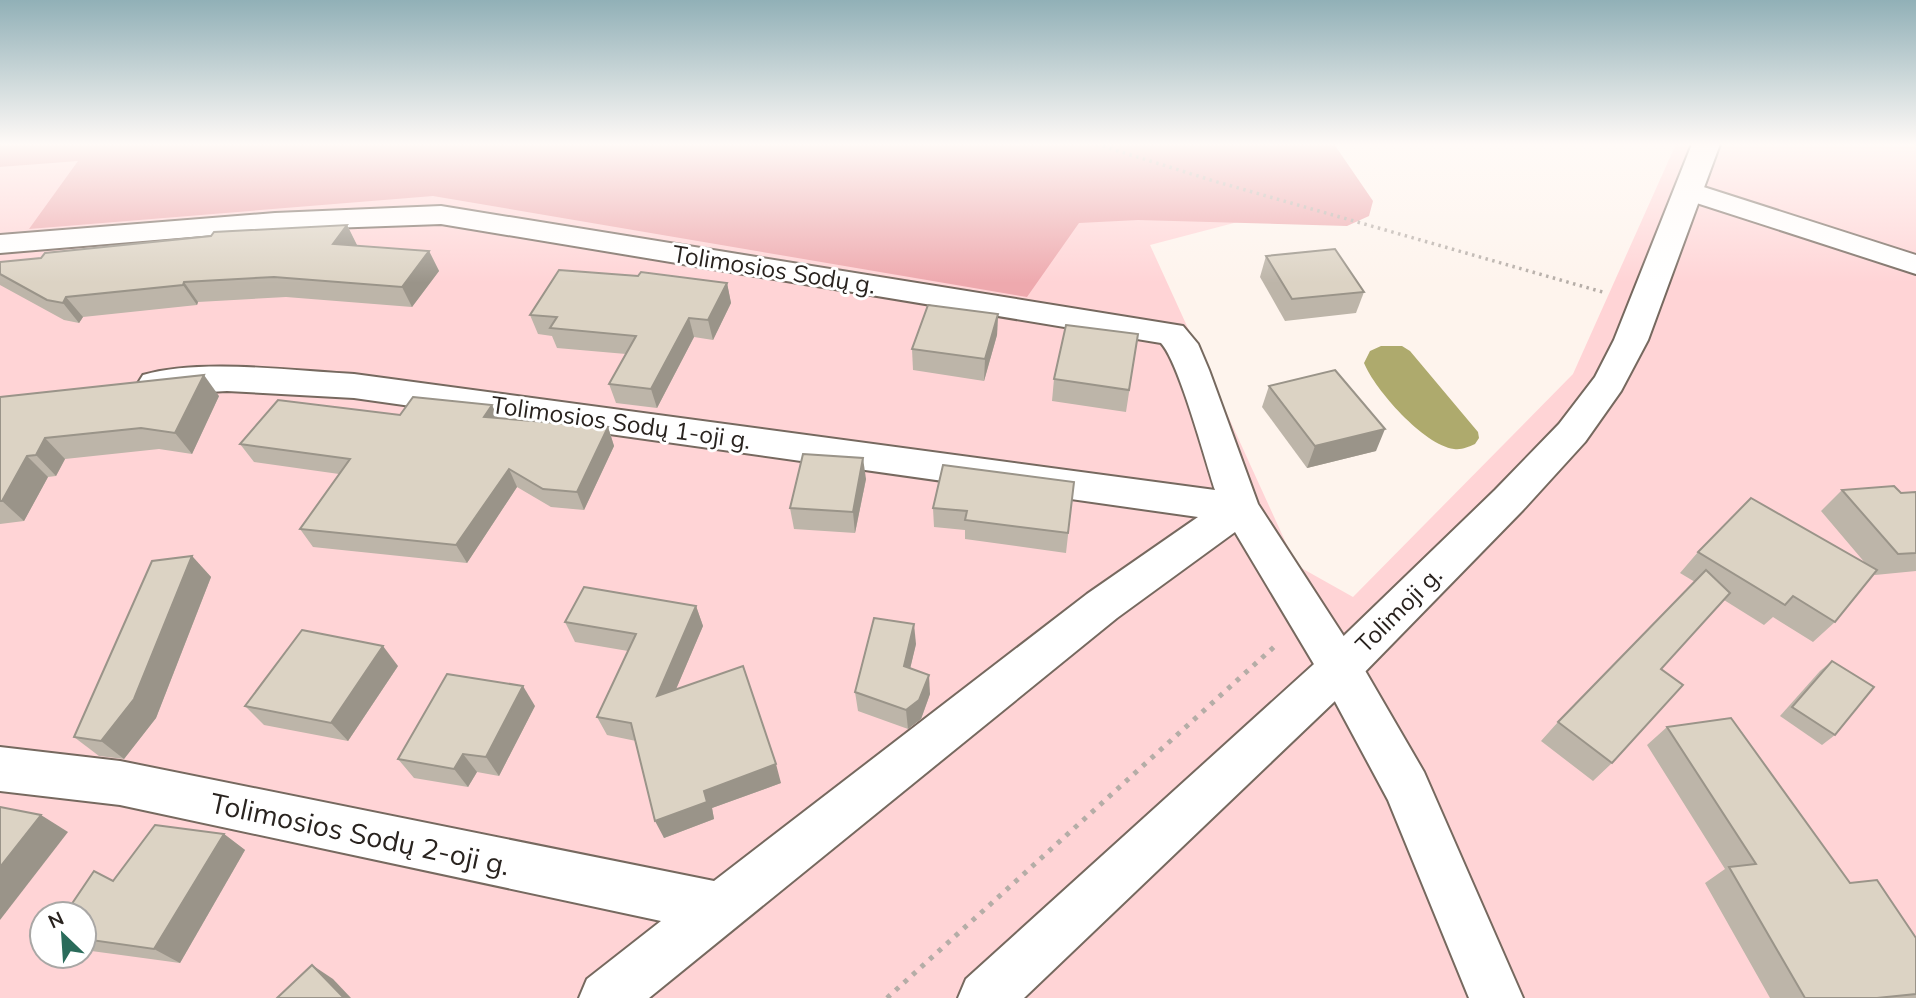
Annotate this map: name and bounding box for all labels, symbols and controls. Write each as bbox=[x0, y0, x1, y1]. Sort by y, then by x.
street label: Tolimosios Sodų g. bbox=[670, 238, 878, 300]
street label: Tolimosios Sodų 1-oji g. bbox=[490, 389, 753, 455]
street label: Tolimoji g. bbox=[1349, 560, 1448, 659]
street label: Tolimosios Sodų 2-oji g. bbox=[207, 785, 513, 882]
north arrow bbox=[28, 900, 98, 970]
text: N bbox=[44, 906, 67, 934]

